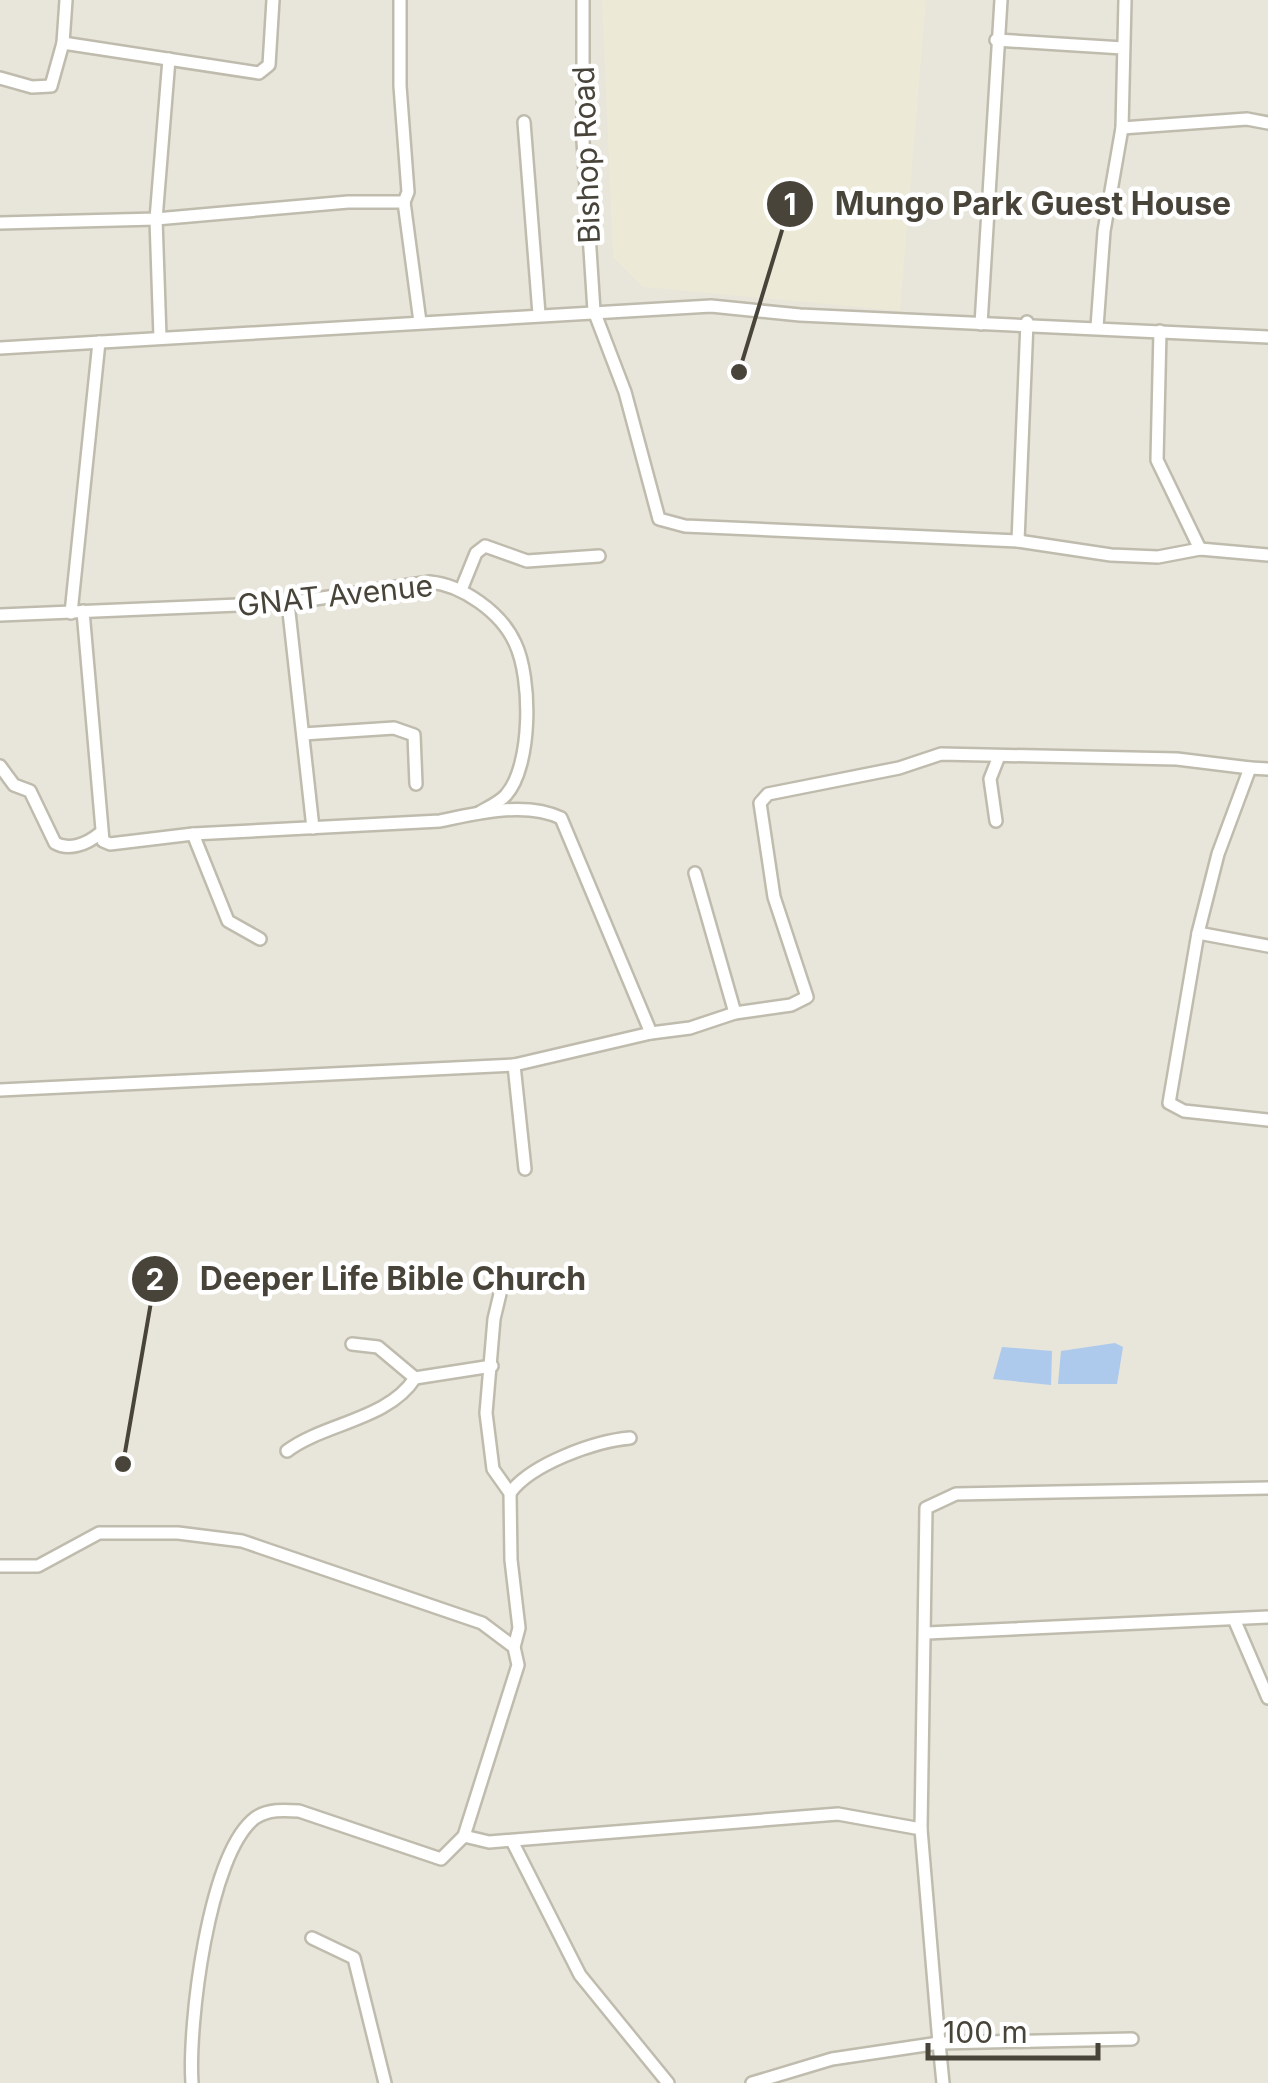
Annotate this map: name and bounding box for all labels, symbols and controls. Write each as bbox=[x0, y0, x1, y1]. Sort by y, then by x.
street label: Bishop Road bbox=[565, 66, 607, 244]
callout: Mungo Park Guest House bbox=[765, 173, 1252, 235]
text: Mungo Park Guest House bbox=[835, 184, 1231, 223]
text: 1 bbox=[784, 186, 796, 222]
street label: GNAT Avenue bbox=[235, 567, 435, 623]
callout: Deeper Life Bible Church bbox=[130, 1248, 606, 1310]
text: Deeper Life Bible Church bbox=[200, 1259, 586, 1298]
text: 2 bbox=[146, 1261, 164, 1297]
scale bar bbox=[928, 1998, 1098, 2060]
text: 100 m bbox=[943, 2014, 1028, 2050]

